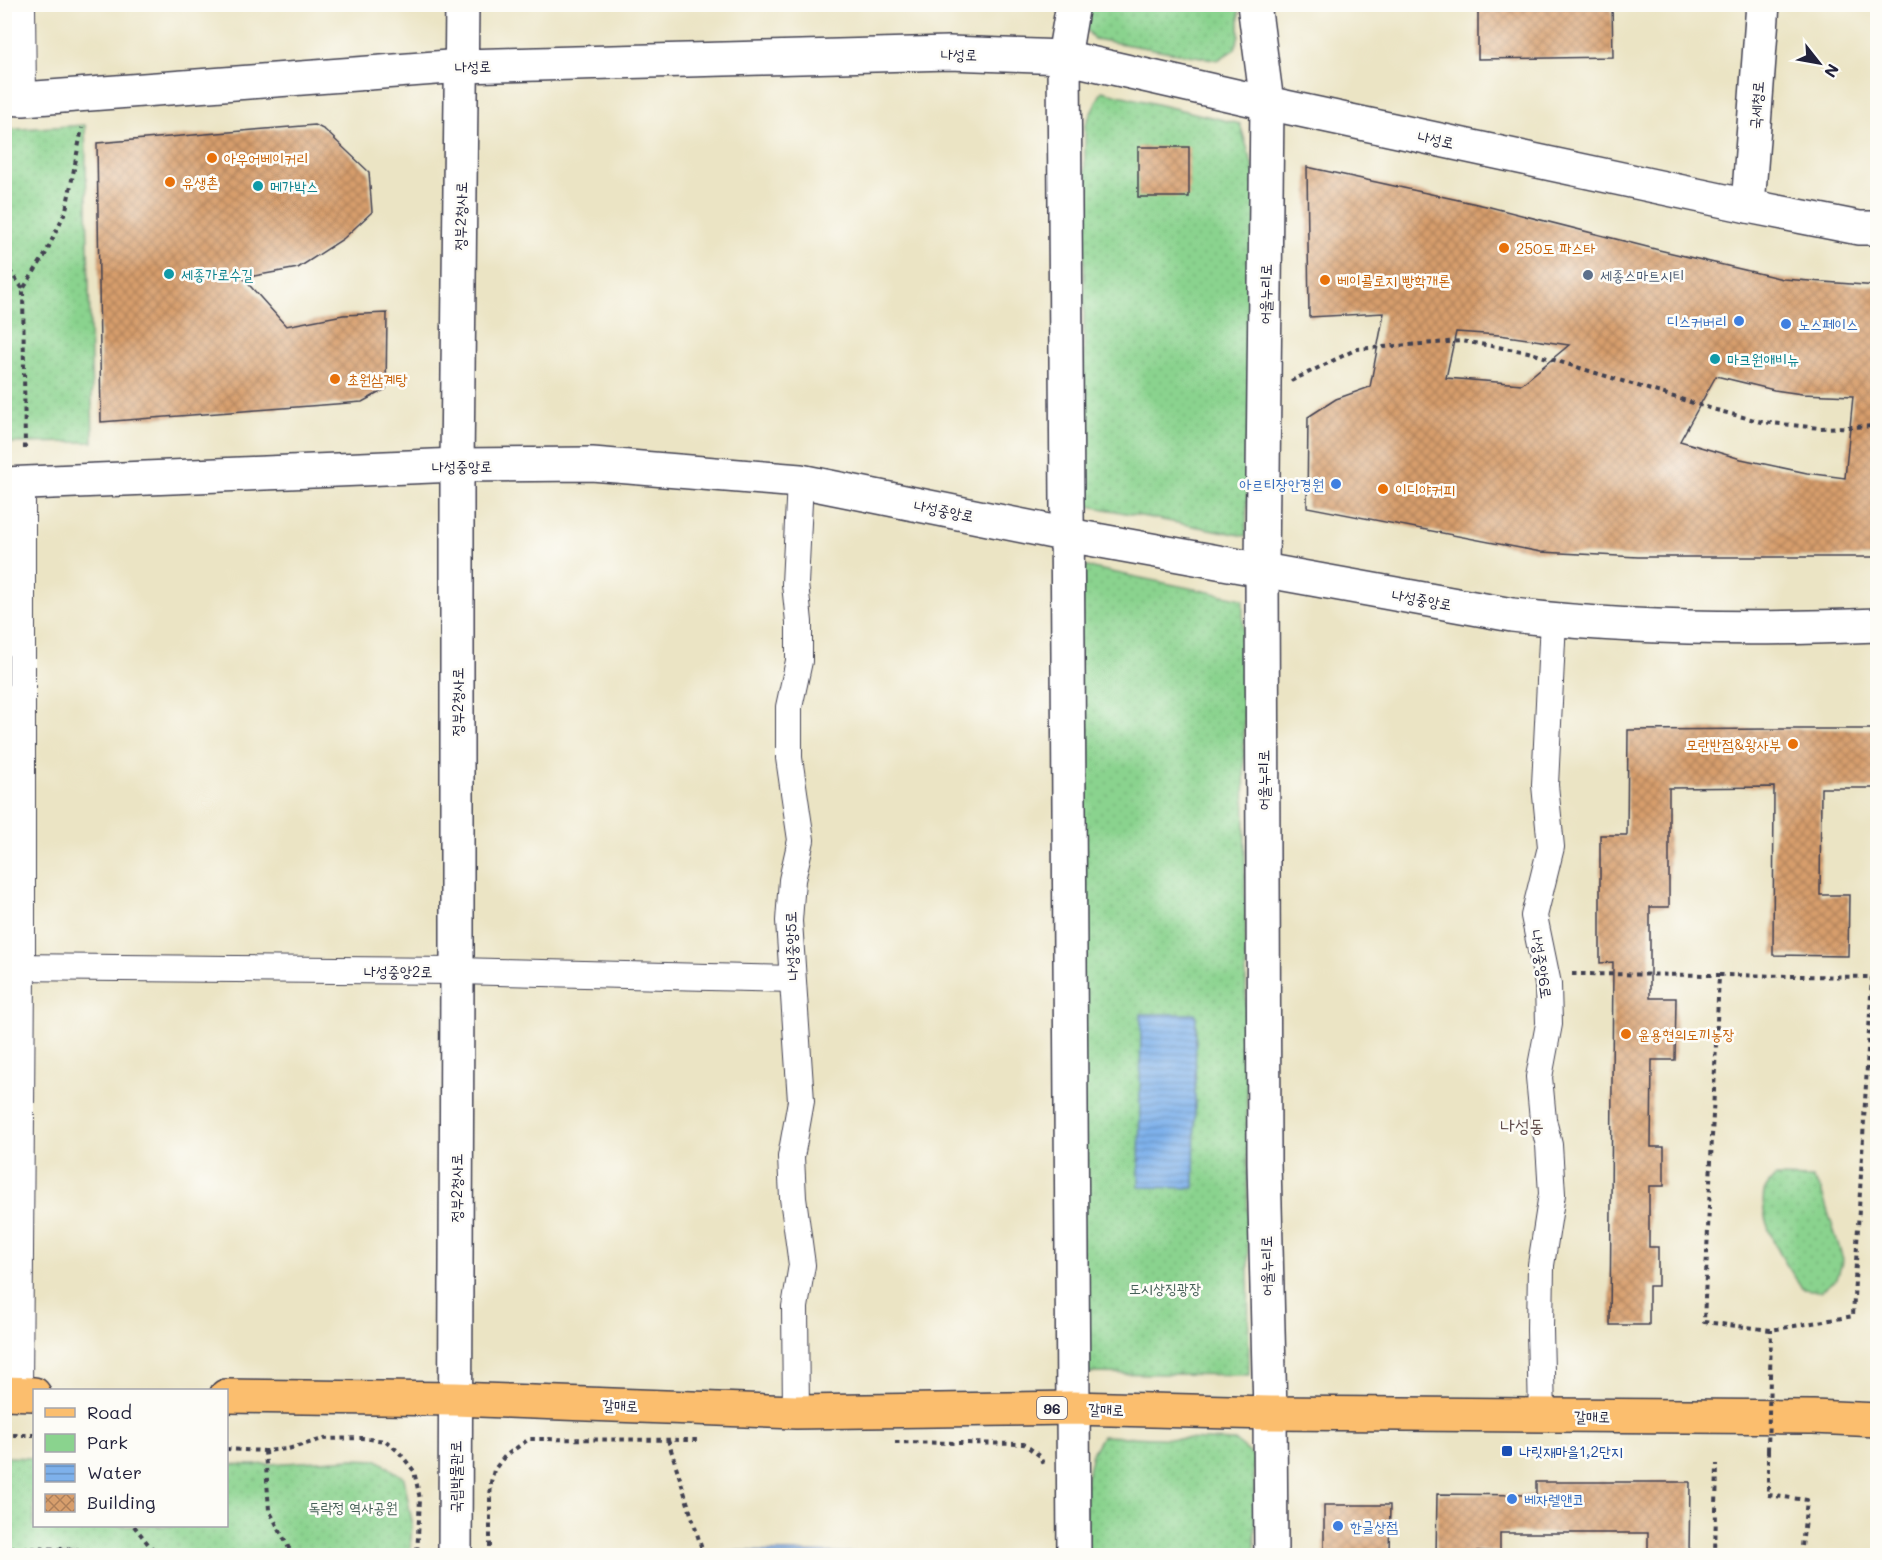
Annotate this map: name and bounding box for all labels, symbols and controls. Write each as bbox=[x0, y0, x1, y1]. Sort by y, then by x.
north arrow bbox=[1789, 33, 1849, 93]
street label: 나성로 bbox=[941, 44, 977, 64]
street label: 나성로 bbox=[455, 55, 491, 77]
text: N bbox=[1820, 60, 1844, 82]
street label: 국세청로 bbox=[1744, 80, 1768, 130]
street label: 나성로 bbox=[1416, 125, 1456, 153]
place label: 아우어베이커리 bbox=[224, 148, 309, 168]
marker: 아우어베이커리 bbox=[205, 151, 219, 165]
place label: 유생촌 bbox=[182, 172, 218, 192]
marker: 유생촌 bbox=[163, 175, 177, 189]
place label: 메가박스 bbox=[270, 176, 318, 196]
marker: 메가박스 bbox=[251, 179, 265, 193]
street label: 정부2청사로 bbox=[449, 181, 471, 251]
place label: 250도 파스타 bbox=[1516, 238, 1595, 258]
marker: 250도 파스타 bbox=[1497, 241, 1511, 255]
place label: 세종가로수길 bbox=[181, 264, 253, 284]
street label: 어울누리로 bbox=[1254, 264, 1276, 324]
place label: 세종스마트시티 bbox=[1600, 265, 1685, 285]
marker: 세종가로수길 bbox=[162, 267, 176, 281]
marker: 세종스마트시티 bbox=[1581, 268, 1595, 282]
place label: 베이콜로지 빵학개론 bbox=[1337, 270, 1450, 290]
marker: 베이콜로지 빵학개론 bbox=[1318, 273, 1332, 287]
place label: 디스커버리 bbox=[1667, 311, 1727, 331]
marker: 디스커버리 bbox=[1732, 314, 1746, 328]
place label: 노스페이스 bbox=[1798, 314, 1858, 334]
marker: 노스페이스 bbox=[1779, 317, 1793, 331]
place label: 마크원애비뉴 bbox=[1727, 349, 1799, 369]
marker: 마크원애비뉴 bbox=[1708, 352, 1722, 366]
place label: 초원삼계탕 bbox=[347, 369, 408, 389]
marker: 초원삼계탕 bbox=[328, 372, 342, 386]
street label: 나성중앙로 bbox=[432, 455, 492, 477]
place label: 아르티장안경원 bbox=[1240, 474, 1324, 494]
marker: 아르티장안경원 bbox=[1329, 477, 1343, 491]
place label: 이디야커피 bbox=[1395, 479, 1455, 499]
marker: 이디야커피 bbox=[1376, 482, 1390, 496]
street label: 나성중앙로 bbox=[912, 494, 976, 526]
street label: 나성중앙로 bbox=[1391, 584, 1453, 614]
street label: 정부2청사로 bbox=[447, 668, 467, 736]
place label: 모란반점&왕사부 bbox=[1686, 734, 1781, 754]
marker: 모란반점&왕사부 bbox=[1786, 737, 1800, 751]
street label: 어울누리로 bbox=[1253, 750, 1273, 810]
street label: 나성중앙5로 bbox=[780, 911, 802, 981]
street label: 나성중앙6로 bbox=[1527, 928, 1557, 1000]
street label: 나성중앙2로 bbox=[364, 961, 432, 981]
place label: 윤용현의도끼농장 bbox=[1638, 1024, 1735, 1044]
marker: 윤용현의도끼농장 bbox=[1619, 1027, 1633, 1041]
district label: 나성동 bbox=[1500, 1113, 1544, 1137]
street label: 정부2청사로 bbox=[446, 1154, 466, 1222]
street label: 어울누리로 bbox=[1255, 1236, 1277, 1296]
park label: 도시상징광장 bbox=[1129, 1278, 1201, 1298]
legend bbox=[33, 1389, 228, 1527]
street label: 갈매로 bbox=[602, 1394, 638, 1416]
road number: 96 bbox=[1037, 1397, 1067, 1419]
street label: 갈매로 bbox=[1088, 1398, 1124, 1420]
text: Road bbox=[87, 1400, 132, 1424]
street label: 갈매로 bbox=[1574, 1406, 1610, 1426]
text: Park bbox=[87, 1430, 128, 1454]
street label: 국립박물관로 bbox=[445, 1441, 465, 1513]
place label: 나릿재마을1,2단지 bbox=[1519, 1441, 1623, 1461]
marker: 나릿재마을1,2단지 bbox=[1500, 1444, 1514, 1458]
text: Water bbox=[87, 1460, 142, 1484]
place label: 베자렐앤코 bbox=[1524, 1489, 1584, 1509]
text: Building bbox=[87, 1490, 155, 1514]
marker: 베자렐앤코 bbox=[1505, 1492, 1519, 1506]
park label: 독락정 역사공원 bbox=[308, 1497, 398, 1517]
place label: 한글상점 bbox=[1350, 1516, 1398, 1536]
marker: 한글상점 bbox=[1331, 1519, 1345, 1533]

